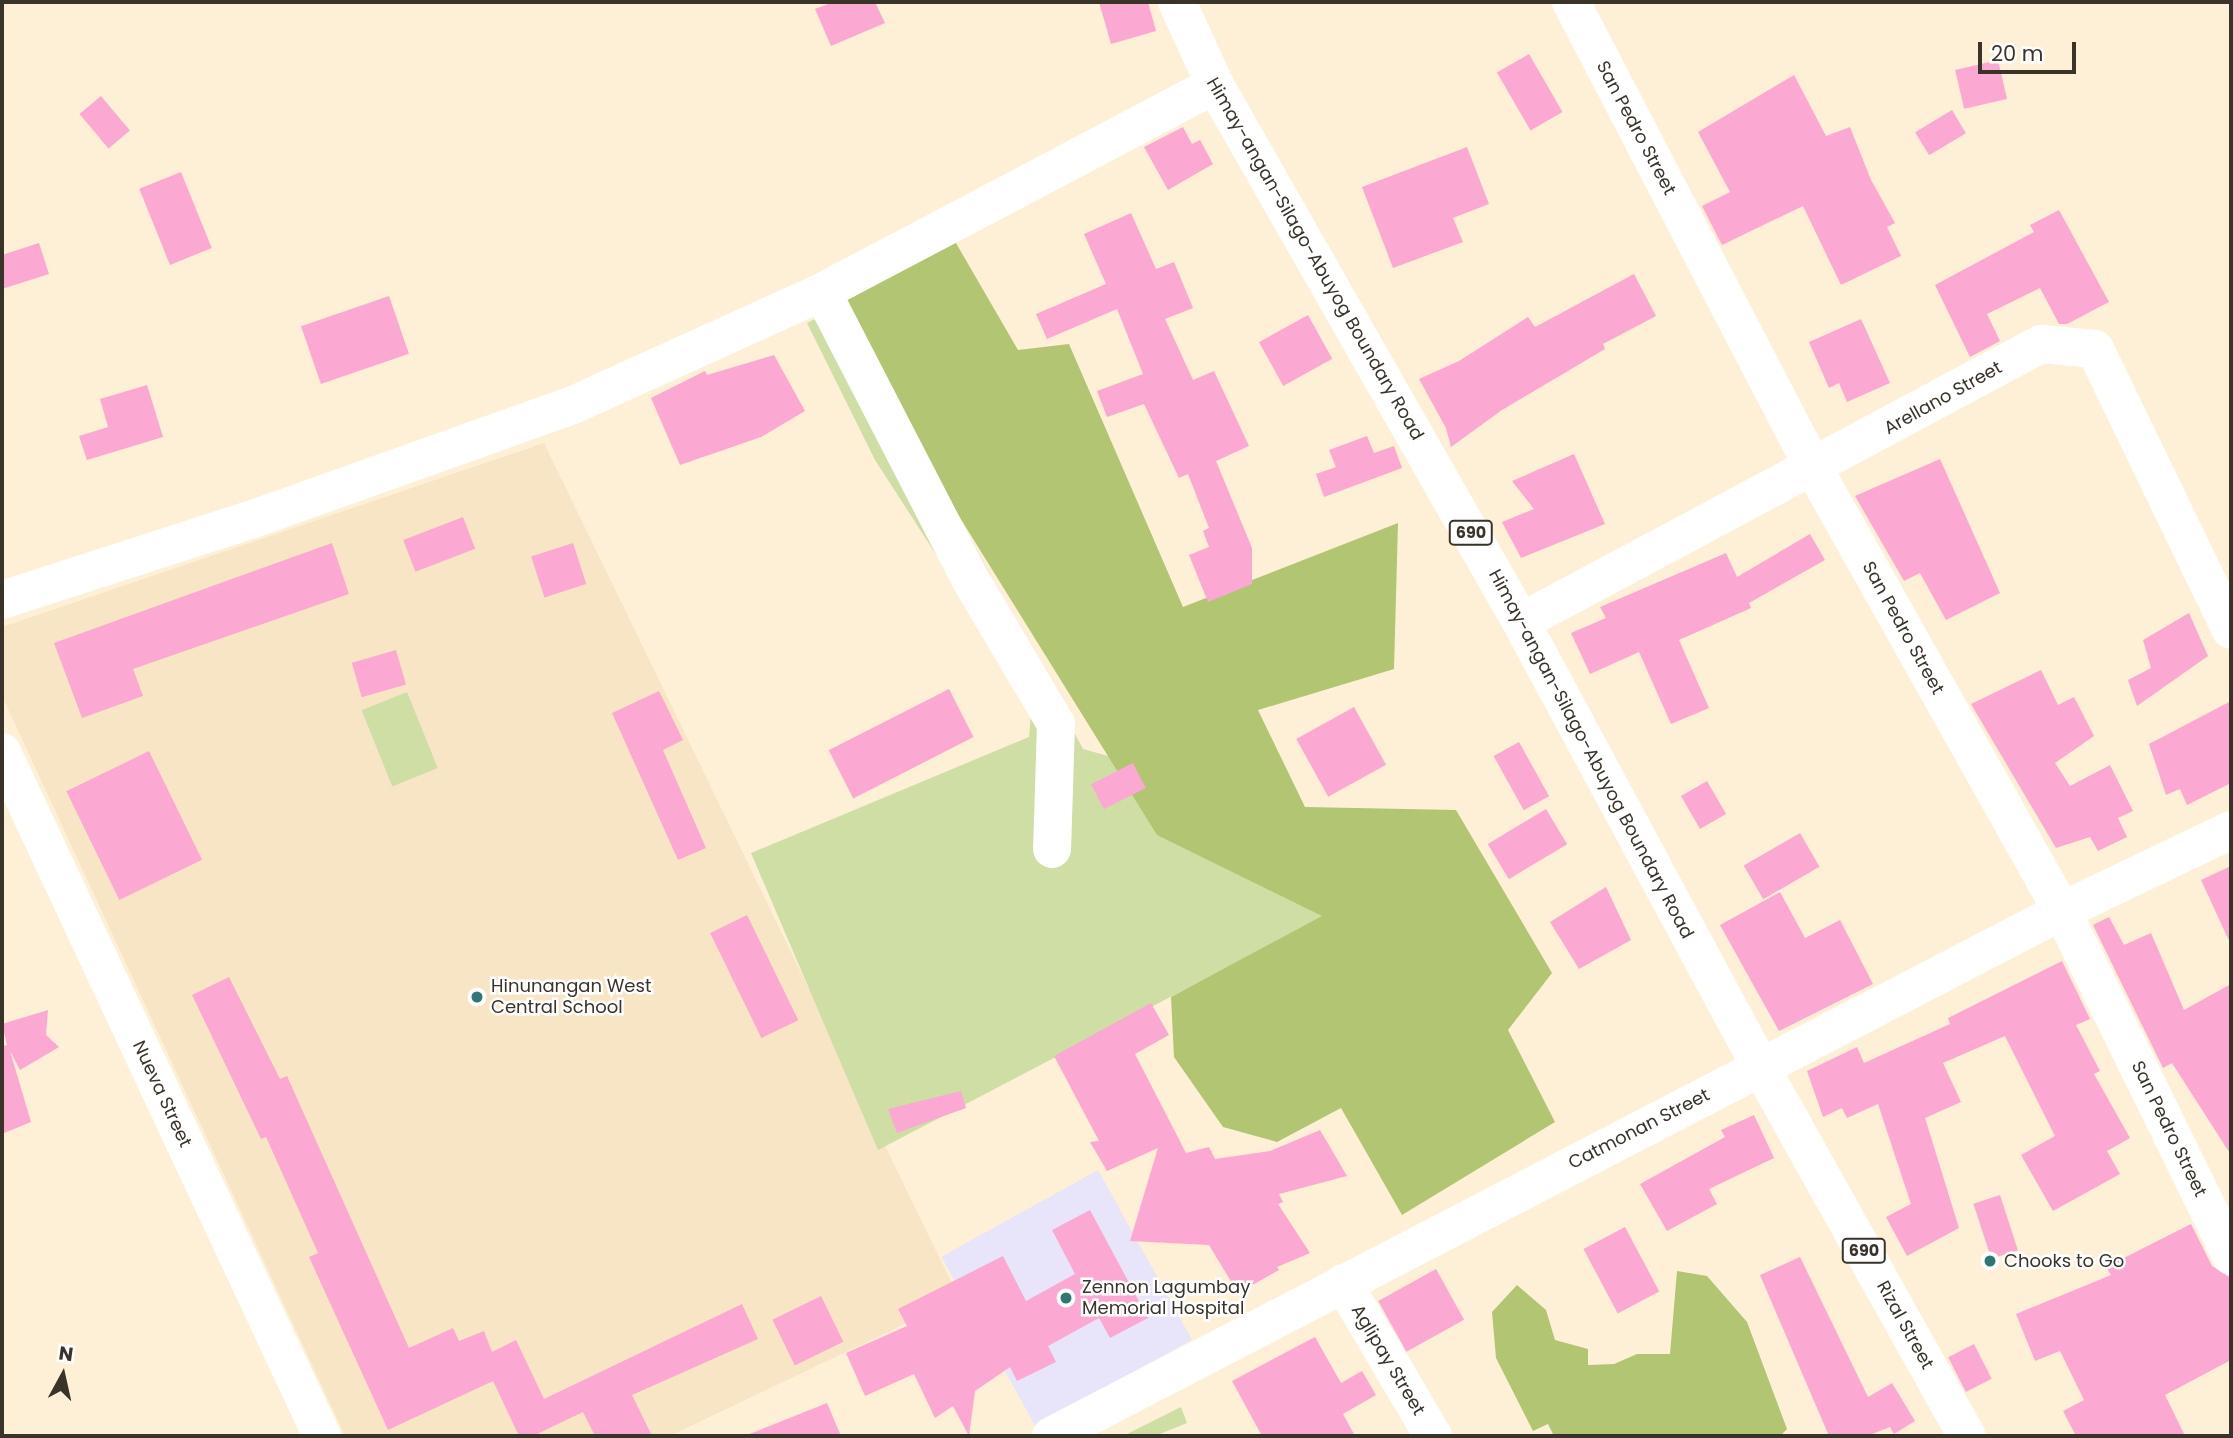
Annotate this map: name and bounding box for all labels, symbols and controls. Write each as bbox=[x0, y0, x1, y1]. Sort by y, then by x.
scale bar bbox=[1981, 28, 2079, 72]
text: 20 m bbox=[1991, 39, 2044, 68]
street label: San Pedro Street bbox=[1592, 57, 1680, 199]
street label: Himay-angan-Silago-Abuyog Boundary Road bbox=[1202, 74, 1428, 444]
street label: Arellano Street bbox=[1880, 357, 2006, 439]
road number: 690 bbox=[1448, 520, 1494, 546]
street label: San Pedro Street bbox=[1858, 558, 1948, 698]
street label: Himay-angan-Silago-Abuyog Boundary Road bbox=[1484, 566, 1698, 942]
place label: Hinunangan West Central School bbox=[491, 976, 651, 1018]
marker: Hinunangan West Central School bbox=[469, 989, 485, 1005]
street label: Nueva Street bbox=[128, 1037, 196, 1151]
street label: San Pedro Street bbox=[2127, 1058, 2211, 1200]
street label: Catmonan Street bbox=[1565, 1084, 1713, 1174]
road number: 690 bbox=[1841, 1238, 1887, 1264]
place label: Chooks to Go bbox=[2004, 1250, 2124, 1272]
marker: Chooks to Go bbox=[1982, 1253, 1998, 1269]
place label: Zennon Lagumbay Memorial Hospital bbox=[1082, 1277, 1250, 1320]
street label: Rizal Street bbox=[1872, 1277, 1938, 1373]
marker: Zennon Lagumbay Memorial Hospital bbox=[1056, 1288, 1076, 1308]
street label: Aglipay Street bbox=[1347, 1301, 1429, 1419]
text: N bbox=[57, 1339, 75, 1368]
north arrow bbox=[28, 1340, 98, 1410]

